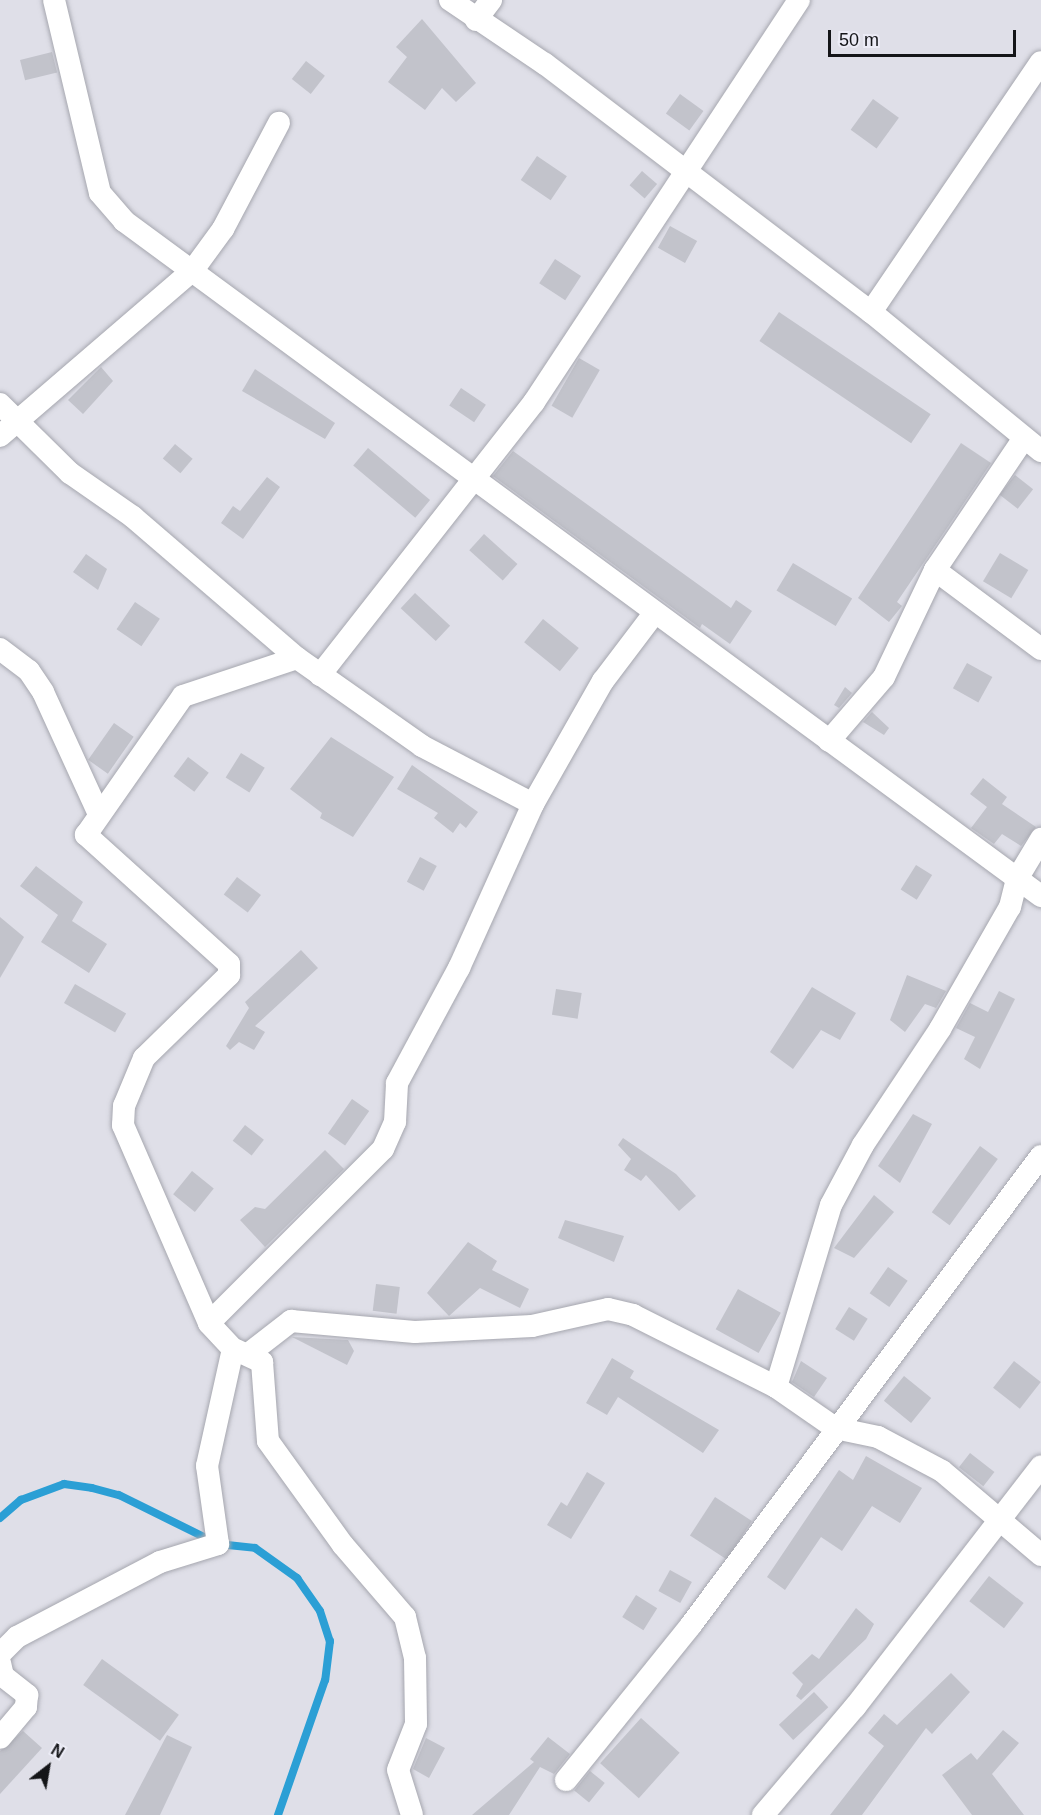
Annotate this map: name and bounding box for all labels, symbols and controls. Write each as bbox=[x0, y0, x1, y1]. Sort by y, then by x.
scale bar bbox=[831, 18, 1018, 56]
text: 50 m bbox=[839, 30, 879, 50]
north arrow bbox=[18, 1737, 78, 1797]
text: N bbox=[48, 1741, 67, 1761]

